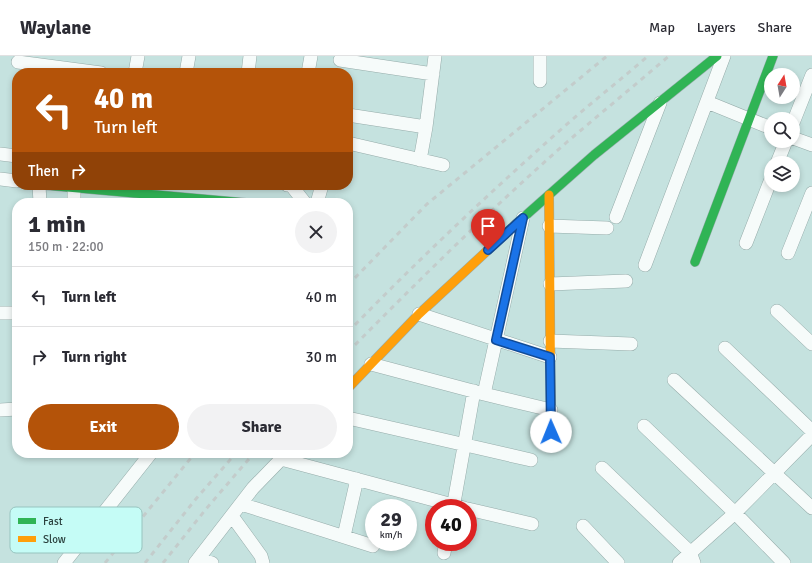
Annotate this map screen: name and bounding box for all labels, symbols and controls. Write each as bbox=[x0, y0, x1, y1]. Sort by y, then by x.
text: Waylane bbox=[20, 16, 91, 40]
text: Map bbox=[649, 19, 675, 36]
text: Layers bbox=[697, 19, 736, 36]
text: Share bbox=[758, 19, 792, 36]
north arrow bbox=[764, 68, 800, 104]
map controls bbox=[764, 68, 800, 192]
text: 40 m bbox=[94, 82, 153, 116]
icon: left bbox=[28, 84, 80, 136]
button: search bbox=[764, 112, 800, 148]
text: Turn left bbox=[94, 116, 157, 138]
button: layers bbox=[764, 156, 800, 192]
icon: right bbox=[67, 160, 89, 182]
text: Then bbox=[28, 162, 59, 180]
text: 1 min bbox=[28, 209, 86, 239]
pin bbox=[471, 209, 505, 250]
button: close bbox=[295, 211, 337, 253]
icon: arrive bbox=[477, 215, 499, 237]
text: 150 m · 22:00 bbox=[28, 239, 104, 255]
icon: left bbox=[28, 286, 50, 308]
text: Turn left bbox=[62, 288, 116, 306]
text: 40 m bbox=[306, 288, 337, 306]
icon: right bbox=[28, 346, 50, 368]
text: Turn right bbox=[62, 348, 127, 366]
text: 30 m bbox=[306, 348, 337, 366]
button: Exit bbox=[28, 404, 179, 450]
button: Share bbox=[187, 404, 337, 450]
position arrow bbox=[530, 411, 572, 453]
speed limit sign: 40 bbox=[425, 499, 477, 551]
legend bbox=[10, 507, 142, 553]
text: 29 bbox=[380, 507, 402, 532]
text: Fast bbox=[43, 515, 63, 528]
text: km/h bbox=[380, 529, 402, 541]
text: Slow bbox=[43, 533, 66, 546]

